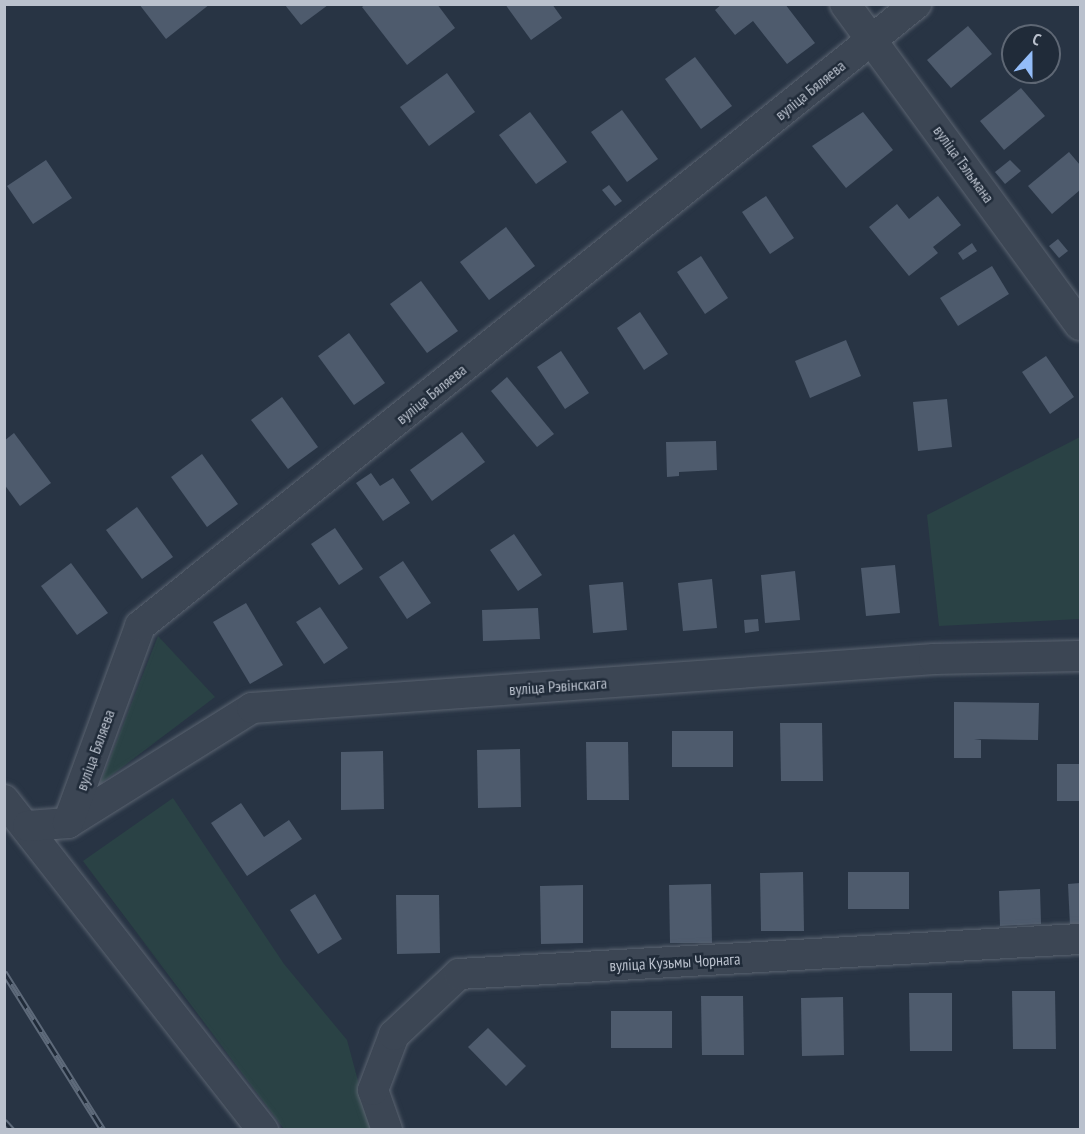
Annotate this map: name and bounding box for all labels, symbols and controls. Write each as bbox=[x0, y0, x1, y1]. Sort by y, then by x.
north arrow bbox=[1001, 24, 1061, 84]
text: С bbox=[1030, 28, 1044, 50]
street label: вуліца Бяляева bbox=[771, 56, 849, 124]
street label: вуліца Тэльмана bbox=[929, 121, 999, 207]
street label: вуліца Бяляева bbox=[392, 360, 470, 428]
street label: вуліца Рэвінскага bbox=[508, 673, 608, 699]
street label: вуліца Бяляева bbox=[72, 707, 118, 793]
street label: вуліца Кузьмы Чорнага bbox=[609, 949, 741, 975]

